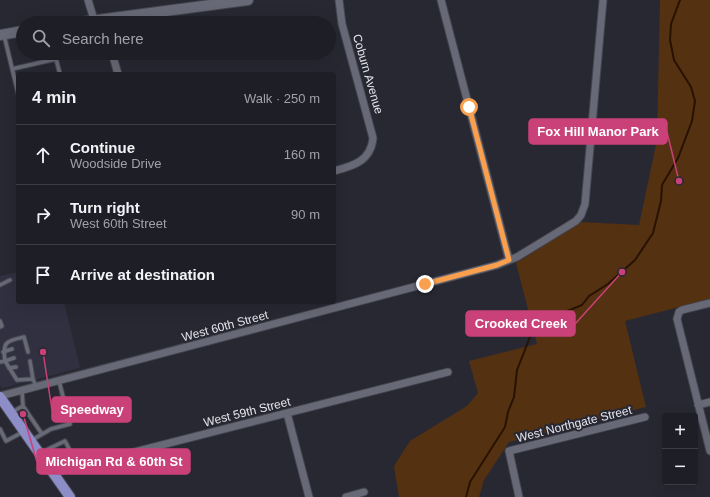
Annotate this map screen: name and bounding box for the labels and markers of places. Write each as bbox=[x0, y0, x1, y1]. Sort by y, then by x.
callout: Fox Hill Manor Park bbox=[529, 119, 667, 144]
callout: Crooked Creek bbox=[466, 311, 575, 336]
callout: Speedway bbox=[52, 397, 131, 422]
callout: Michigan Rd & 60th St bbox=[37, 449, 190, 474]

